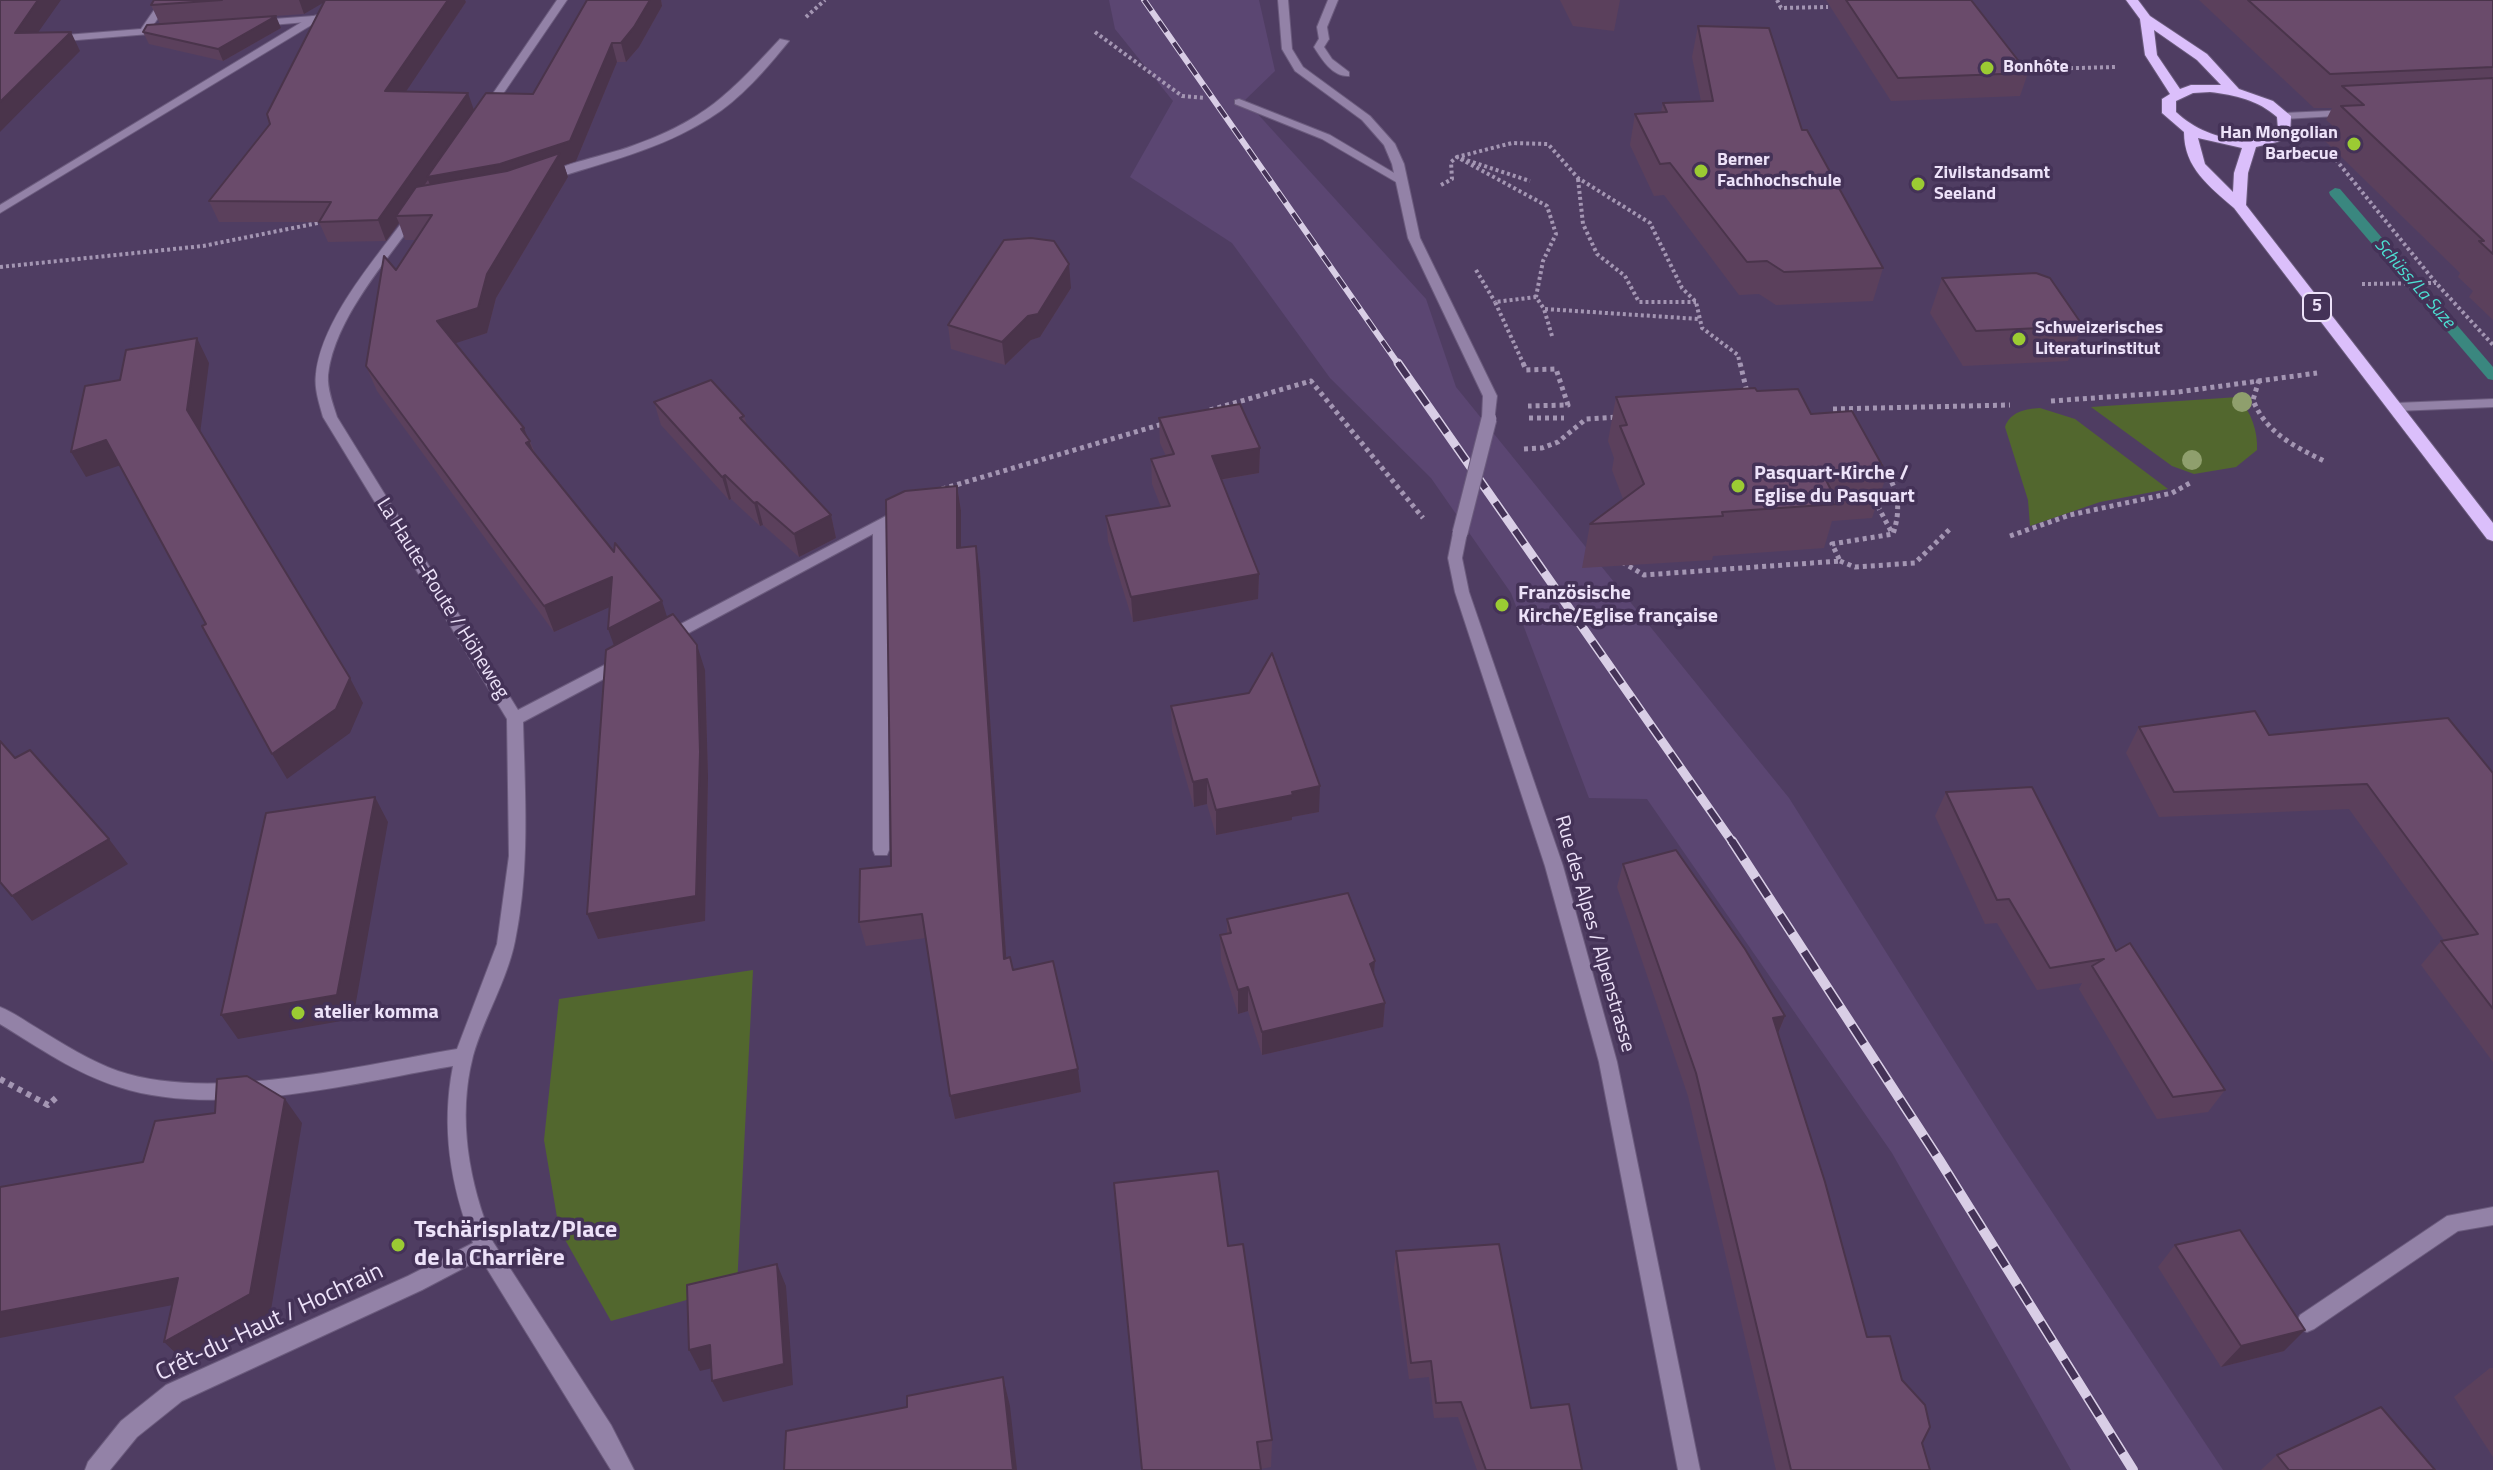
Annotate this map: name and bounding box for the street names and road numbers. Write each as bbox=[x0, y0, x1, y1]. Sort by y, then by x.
road number: 5 bbox=[2303, 293, 2331, 321]
street label: La Haute-Route / Höheweg bbox=[370, 494, 514, 704]
street label: Rue des Alpes / Alpenstrasse bbox=[1549, 813, 1639, 1055]
street label: Crêt-du-Haut / Hochrain bbox=[152, 1258, 388, 1388]

